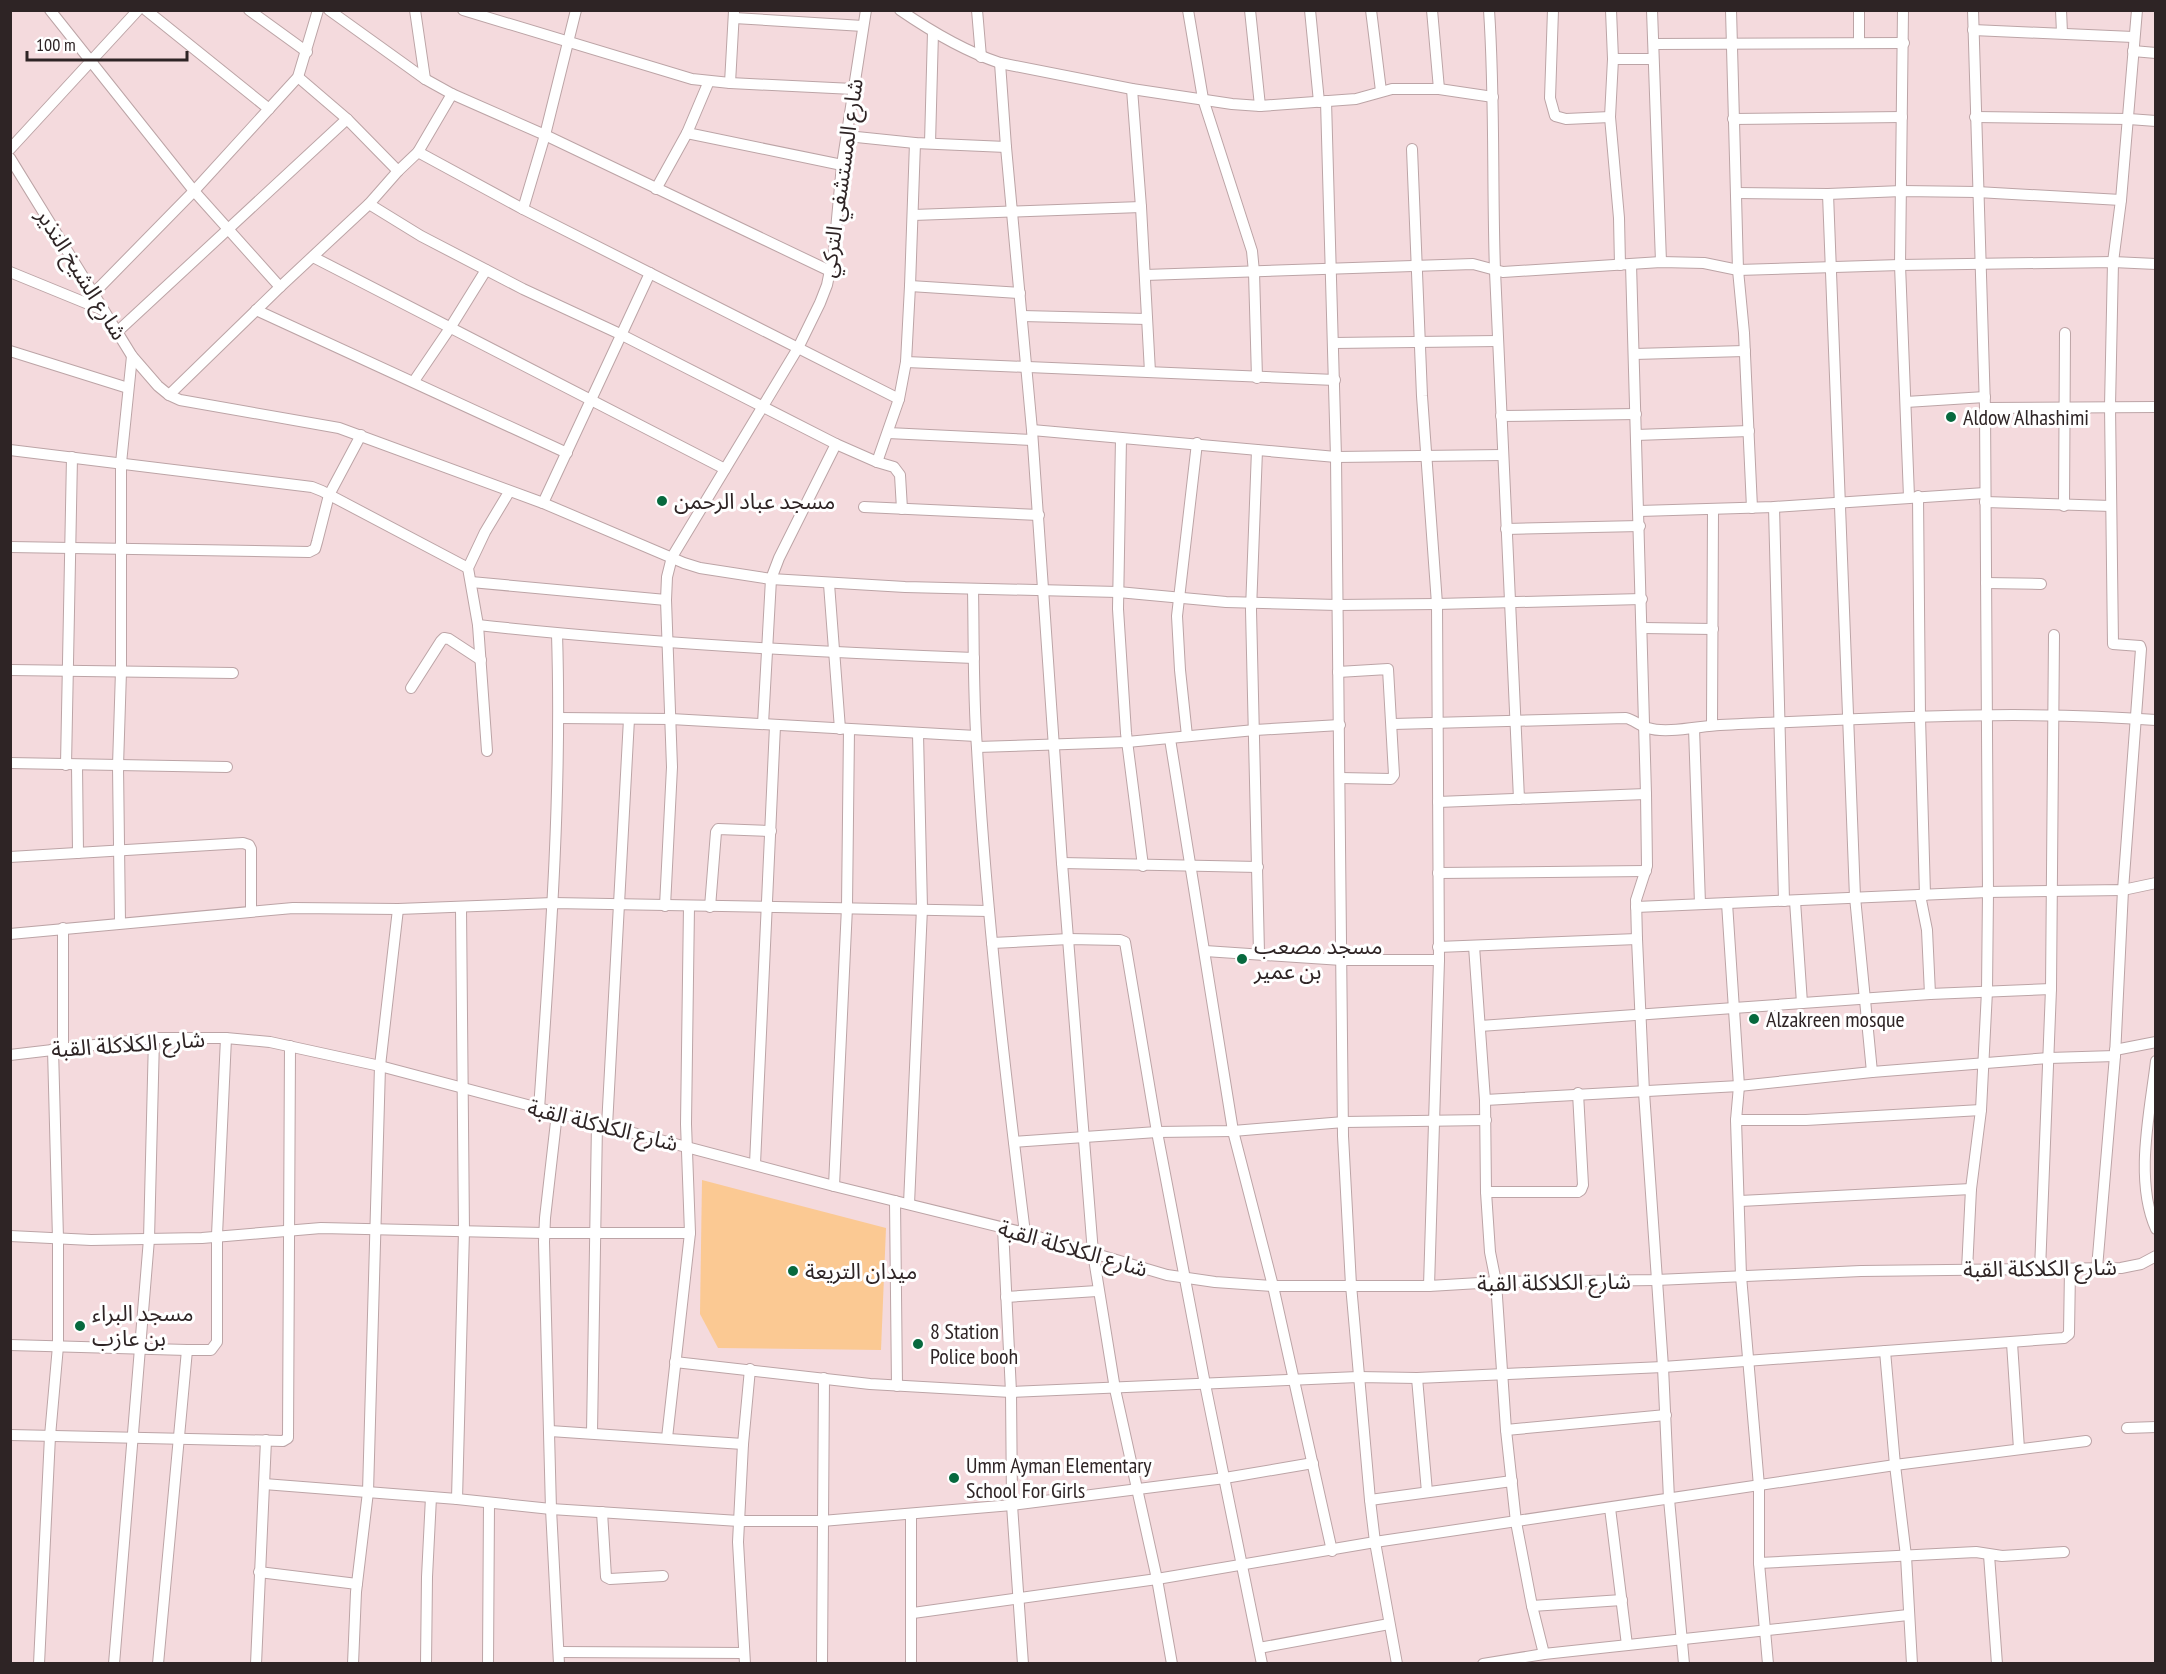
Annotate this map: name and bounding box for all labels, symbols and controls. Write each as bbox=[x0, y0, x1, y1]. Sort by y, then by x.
scale bar bbox=[27, 24, 188, 62]
text: 100 m bbox=[36, 33, 76, 56]
street label: شارع المستشفي التركي bbox=[813, 77, 872, 280]
street label: شارع الشيخ النذير bbox=[27, 202, 134, 347]
place label: Aldow Alhashimi bbox=[1963, 403, 2089, 431]
marker: Aldow Alhashimi bbox=[1944, 410, 1958, 424]
place label: مسجد عباد الرحمن bbox=[674, 487, 835, 515]
marker: مسجد عباد الرحمن bbox=[655, 494, 669, 508]
place label: مسجد مصعب بن عمير bbox=[1253, 932, 1383, 985]
marker: مسجد مصعب بن عمير bbox=[1235, 952, 1249, 966]
place label: Alzakreen mosque bbox=[1766, 1005, 1905, 1033]
marker: Alzakreen mosque bbox=[1747, 1012, 1761, 1026]
street label: شارع الكلاكلة القبة bbox=[50, 1025, 206, 1066]
street label: شارع الكلاكلة القبة bbox=[524, 1093, 681, 1160]
street label: شارع الكلاكلة القبة bbox=[994, 1213, 1151, 1286]
street label: شارع الكلاكلة القبة bbox=[1963, 1253, 2117, 1286]
place label: ميدان التريعة bbox=[805, 1257, 917, 1285]
marker: ميدان التريعة bbox=[786, 1264, 800, 1278]
street label: شارع الكلاكلة القبة bbox=[1477, 1267, 1631, 1300]
place label: مسجد البراء بن عازب bbox=[92, 1299, 194, 1352]
place label: 8 Station Police booh bbox=[930, 1317, 1018, 1370]
marker: مسجد البراء بن عازب bbox=[73, 1319, 87, 1333]
marker: 8 Station Police booh bbox=[911, 1337, 925, 1351]
place label: Umm Ayman Elementary School For Girls bbox=[966, 1451, 1152, 1504]
marker: Umm Ayman Elementary School For Girls bbox=[947, 1471, 961, 1485]

